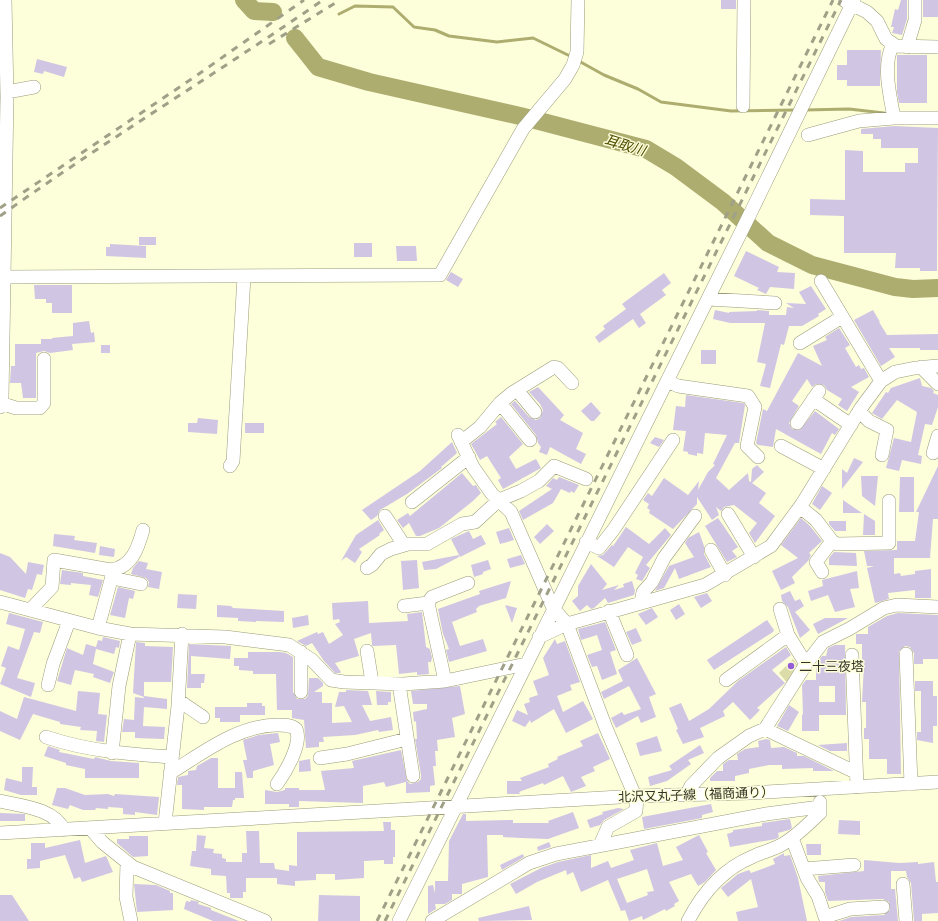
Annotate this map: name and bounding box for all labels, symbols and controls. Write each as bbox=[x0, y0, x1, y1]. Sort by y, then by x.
water label: 耳取川 bbox=[602, 130, 650, 160]
place label: 二十三夜塔 bbox=[799, 658, 864, 675]
marker: 二十三夜塔 bbox=[786, 661, 796, 671]
street label: 北沢又丸子線（福商通り） bbox=[618, 783, 774, 806]

